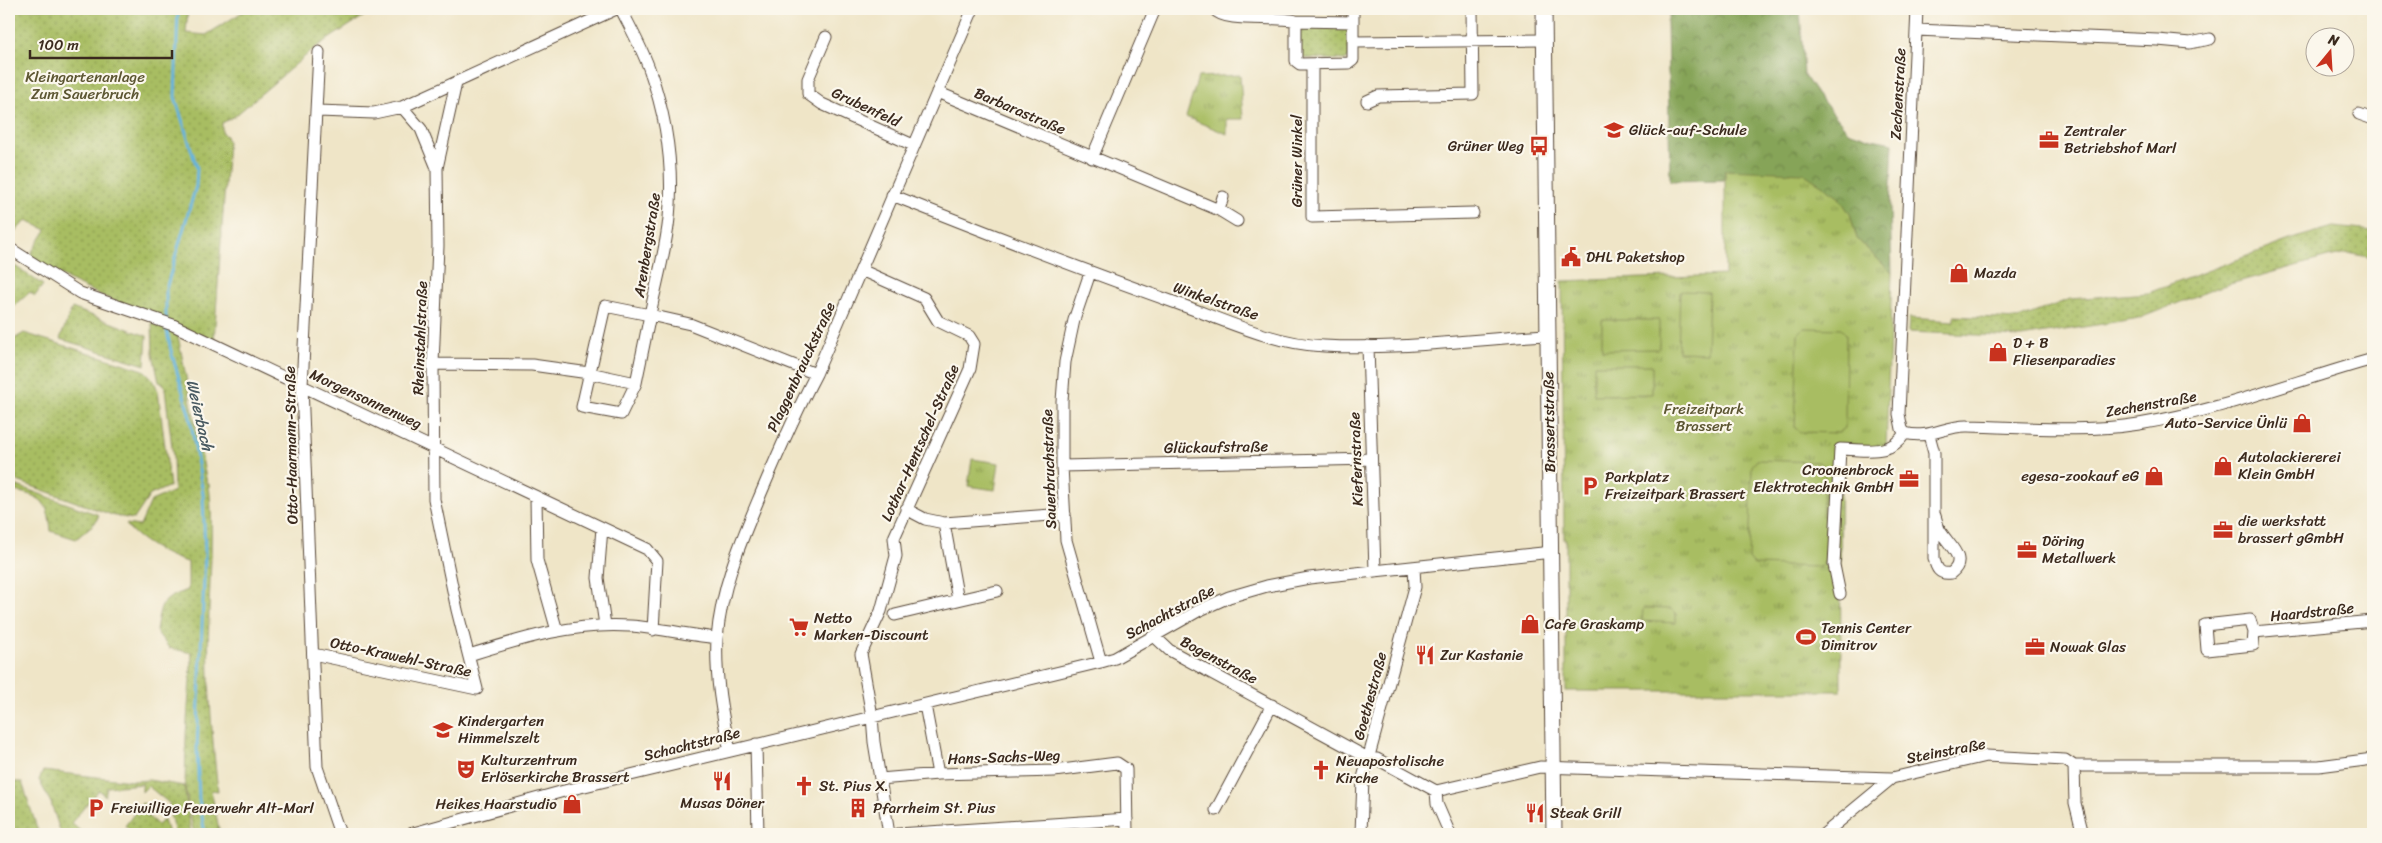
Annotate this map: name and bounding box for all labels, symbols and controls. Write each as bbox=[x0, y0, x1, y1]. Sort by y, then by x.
text: N bbox=[2324, 26, 2343, 54]
scale bar bbox=[30, 28, 172, 60]
north arrow bbox=[2304, 28, 2354, 78]
text: 100 m bbox=[38, 32, 79, 58]
street label: Zechenstraße bbox=[1883, 47, 1913, 141]
park label: Kleingartenanlage Zum Sauerbruch bbox=[25, 64, 145, 107]
street label: Grubenfeld bbox=[827, 80, 906, 135]
street label: Barbarastraße bbox=[970, 80, 1070, 142]
street label: Grüner Winkel bbox=[1284, 114, 1310, 207]
place label: Glück-auf-Schule bbox=[1629, 117, 1747, 143]
place label: Zentraler Betriebshof Marl bbox=[2064, 118, 2177, 161]
school or university icon: Glück-auf-Schule bbox=[1603, 119, 1625, 141]
office icon: Zentraler Betriebshof Marl bbox=[2038, 129, 2060, 151]
place label: Grüner Weg bbox=[1448, 133, 1524, 159]
bus stop icon: Grüner Weg bbox=[1528, 135, 1550, 157]
street label: Arenbergstraße bbox=[626, 190, 668, 300]
place label: DHL Paketshop bbox=[1586, 244, 1685, 270]
public building icon: DHL Paketshop bbox=[1560, 246, 1582, 268]
place label: Mazda bbox=[1974, 260, 2017, 286]
shop icon: Mazda bbox=[1948, 262, 1970, 284]
street label: Winkelstraße bbox=[1170, 274, 1263, 328]
street label: Rheinstahlstraße bbox=[405, 280, 435, 396]
street label: Plaggenbrauckstraße bbox=[759, 298, 843, 436]
place label: D + B Fliesenparadies bbox=[2013, 330, 2115, 373]
shop icon: D + B Fliesenparadies bbox=[1987, 341, 2009, 363]
street label: Lothar-Hentschel-Straße bbox=[874, 360, 966, 526]
street label: Morgensonnenweg bbox=[305, 362, 427, 436]
street label: Otto-Haarmann-Straße bbox=[277, 365, 305, 524]
street label: Brassertstraße bbox=[1535, 371, 1563, 473]
water label: Weierbach bbox=[178, 377, 223, 455]
street label: Zechenstraße bbox=[2103, 383, 2199, 425]
park label: Freizeitpark Brassert bbox=[1664, 396, 1744, 439]
street label: Sauerbruchstraße bbox=[1034, 409, 1064, 529]
place label: Auto-Service Ünlü bbox=[2164, 410, 2288, 436]
street label: Kiefernstraße bbox=[1341, 411, 1371, 507]
shop icon: Auto-Service Ünlü bbox=[2291, 412, 2313, 434]
street label: Glückaufstraße bbox=[1164, 433, 1269, 461]
place label: Autolackiererei Klein GmbH bbox=[2237, 444, 2341, 487]
shop icon: Autolackiererei Klein GmbH bbox=[2212, 455, 2234, 477]
place label: Croonenbrock Elektrotechnik GmbH bbox=[1753, 457, 1895, 500]
place label: egesa-zookauf eG bbox=[2021, 463, 2140, 489]
place label: Parkplatz Freizeitpark Brassert bbox=[1605, 464, 1746, 507]
shop icon: egesa-zookauf eG bbox=[2143, 465, 2165, 487]
office icon: Croonenbrock Elektrotechnik GmbH bbox=[1898, 468, 1920, 490]
parking icon: Parkplatz Freizeitpark Brassert bbox=[1579, 475, 1601, 497]
place label: die werkstatt brassert gGmbH bbox=[2238, 508, 2344, 551]
office icon: die werkstatt brassert gGmbH bbox=[2212, 519, 2234, 541]
place label: Döring Metallwerk bbox=[2042, 528, 2116, 571]
office icon: Döring Metallwerk bbox=[2016, 539, 2038, 561]
street label: Schachtstraße bbox=[1120, 577, 1220, 647]
street label: Haardstraße bbox=[2269, 595, 2356, 629]
place label: Netto Marken-Discount bbox=[814, 605, 929, 648]
place label: Cafe Graskamp bbox=[1545, 611, 1644, 637]
shop icon: Cafe Graskamp bbox=[1519, 613, 1541, 635]
place label: Tennis Center Dimitrov bbox=[1821, 615, 1912, 658]
supermarket icon: Netto Marken-Discount bbox=[788, 616, 810, 638]
sports icon: Tennis Center Dimitrov bbox=[1795, 626, 1817, 648]
street label: Otto-Krawehl-Straße bbox=[328, 629, 474, 685]
street label: Bogenstraße bbox=[1175, 629, 1263, 692]
place label: Nowak Glas bbox=[2050, 634, 2126, 660]
office icon: Nowak Glas bbox=[2024, 636, 2046, 658]
place label: Zur Kastanie bbox=[1440, 642, 1524, 668]
restaurant icon: Zur Kastanie bbox=[1414, 644, 1436, 666]
street label: Goethestraße bbox=[1346, 649, 1394, 743]
place label: Kindergarten Himmelszelt bbox=[458, 708, 544, 751]
school or university icon: Kindergarten Himmelszelt bbox=[432, 719, 454, 741]
street label: Schachtstraße bbox=[641, 719, 743, 769]
street label: Steinstraße bbox=[1904, 731, 1988, 771]
street label: Hans-Sachs-Weg bbox=[947, 742, 1061, 772]
place label: Kulturzentrum Erlöserkirche Brassert bbox=[481, 747, 630, 790]
place label: Neuapostolische Kirche bbox=[1336, 748, 1444, 791]
theatre icon: Kulturzentrum Erlöserkirche Brassert bbox=[455, 758, 477, 780]
church icon: Neuapostolische Kirche bbox=[1310, 759, 1332, 781]
restaurant icon: Musas Döner bbox=[711, 770, 733, 792]
place label: St. Pius X. bbox=[819, 773, 889, 799]
church icon: St. Pius X. bbox=[793, 775, 815, 797]
place label: Musas Döner bbox=[680, 790, 765, 816]
place label: Heikes Haarstudio bbox=[436, 791, 557, 817]
shop icon: Heikes Haarstudio bbox=[561, 793, 583, 815]
place label: Freiwillige Feuerwehr Alt-Marl bbox=[111, 795, 314, 821]
place label: Pfarrheim St. Pius bbox=[873, 795, 996, 821]
parking icon: Freiwillige Feuerwehr Alt-Marl bbox=[85, 797, 107, 819]
building icon: Pfarrheim St. Pius bbox=[847, 797, 869, 819]
place label: Steak Grill bbox=[1550, 800, 1622, 826]
restaurant icon: Steak Grill bbox=[1524, 802, 1546, 824]

